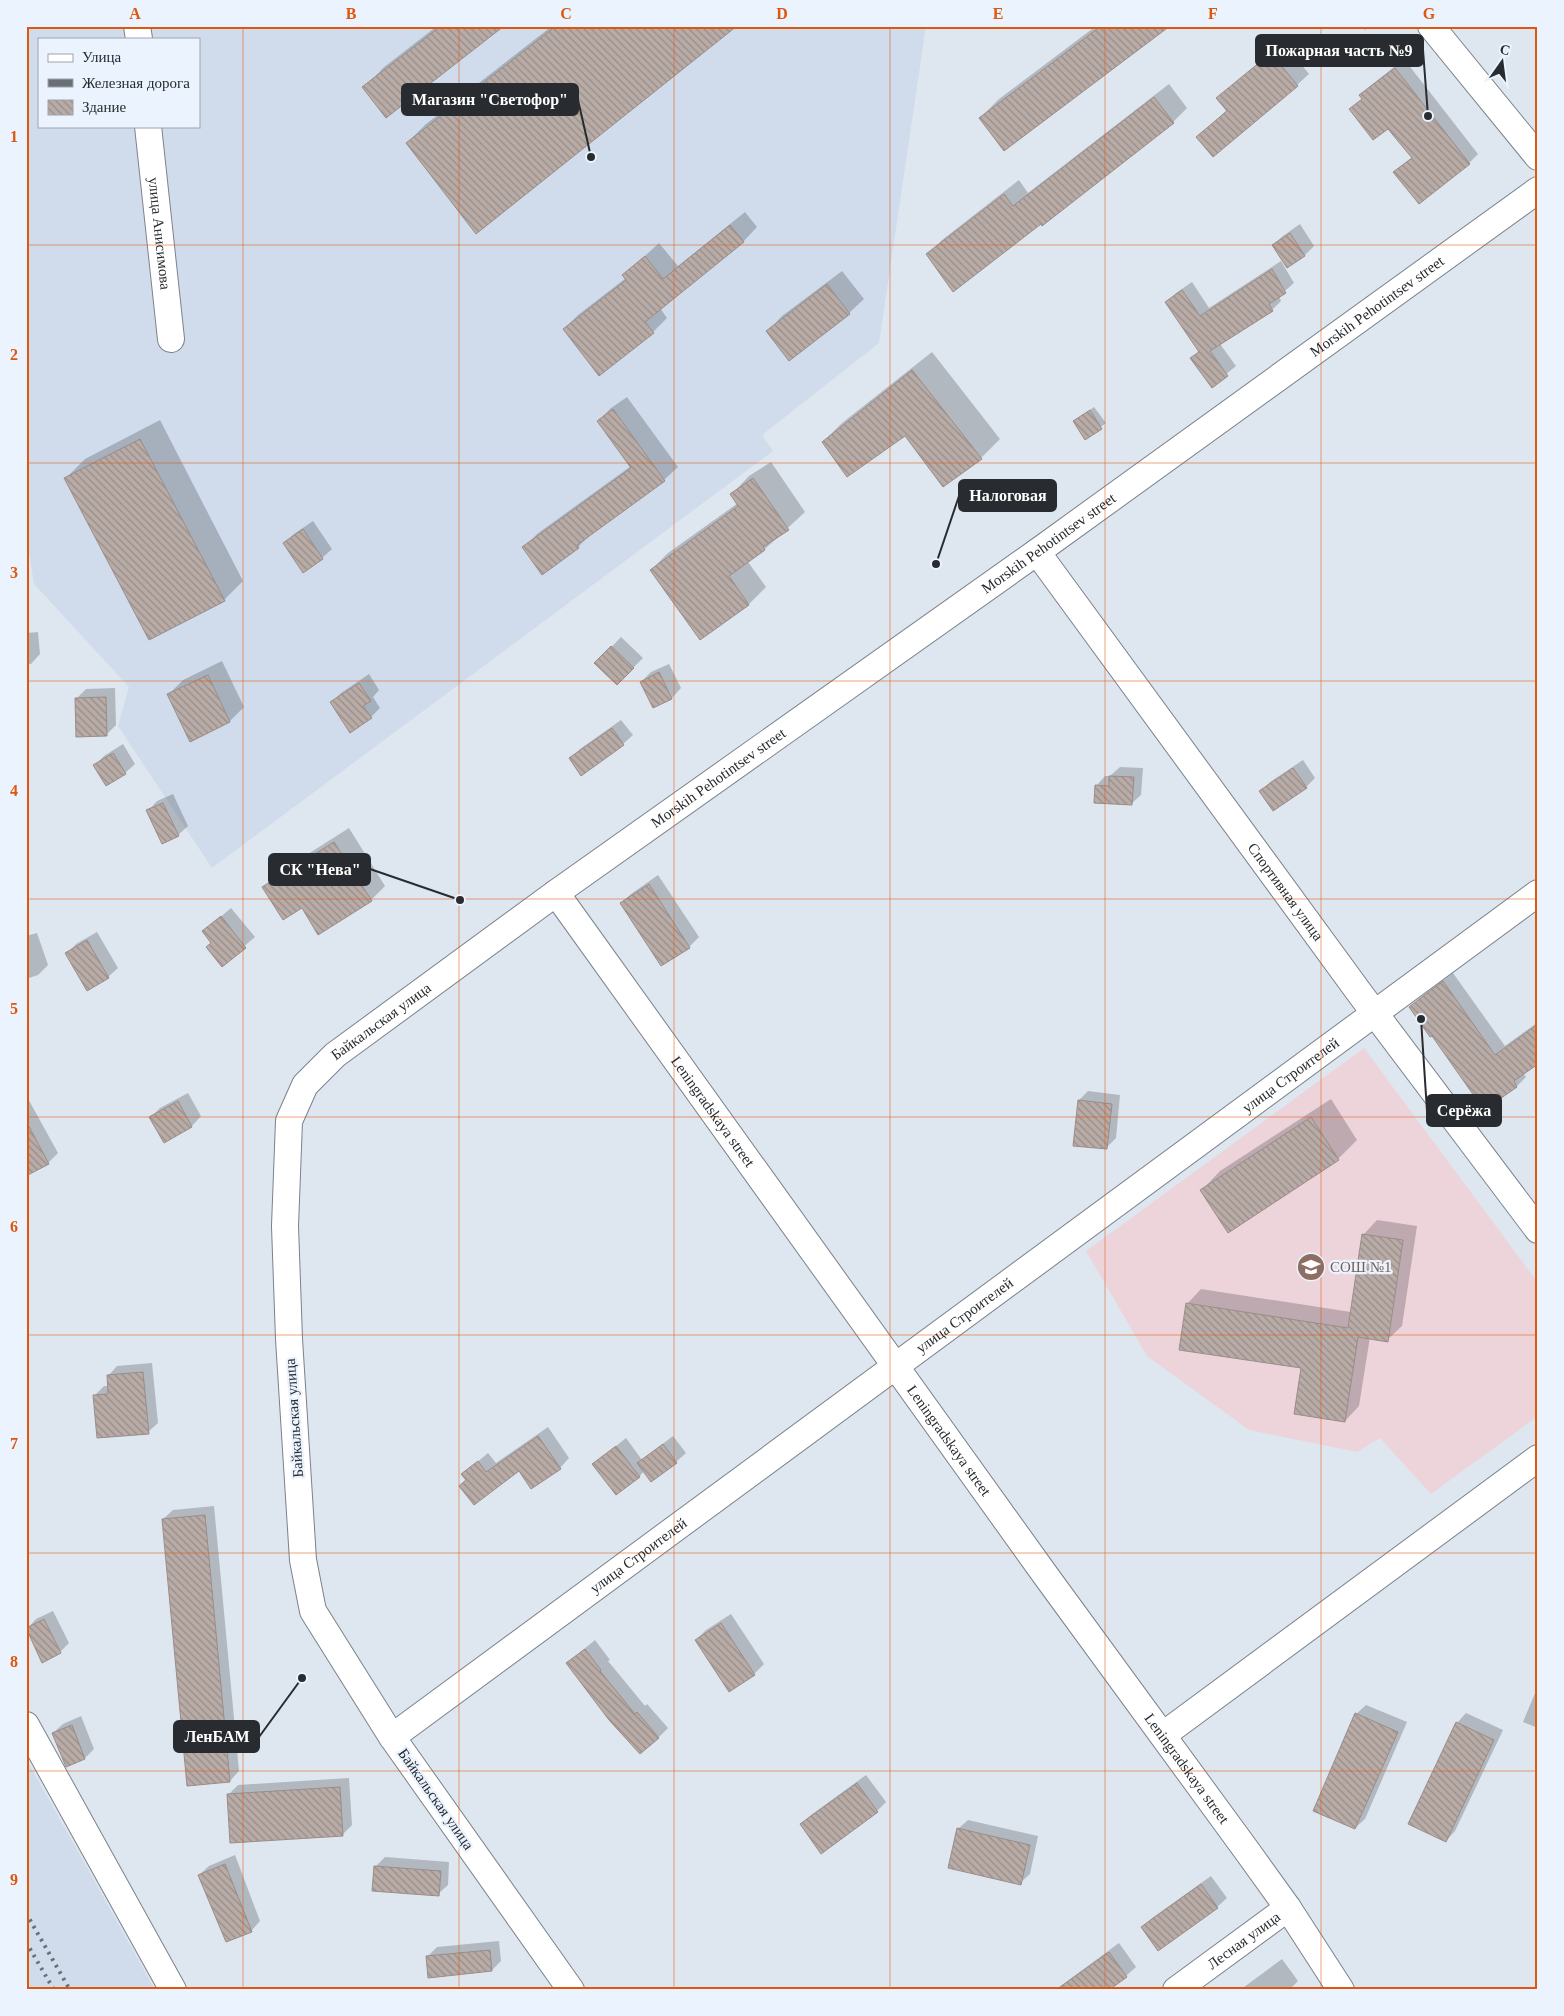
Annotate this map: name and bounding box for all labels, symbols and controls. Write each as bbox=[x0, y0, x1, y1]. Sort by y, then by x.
text: A bbox=[129, 5, 141, 22]
text: B bbox=[346, 5, 357, 22]
text: C bbox=[560, 5, 572, 22]
text: D bbox=[776, 5, 788, 22]
text: E bbox=[993, 5, 1003, 22]
text: F bbox=[1208, 5, 1218, 22]
text: G bbox=[1423, 5, 1436, 22]
callout: Пожарная часть №9 bbox=[1256, 35, 1423, 66]
legend bbox=[38, 38, 200, 128]
north arrow bbox=[1476, 38, 1526, 88]
text: С bbox=[1498, 41, 1512, 58]
text: Пожарная часть №9 bbox=[1266, 42, 1412, 60]
text: Улица bbox=[82, 49, 121, 65]
text: Железная дорога bbox=[82, 75, 190, 91]
callout: Магазин "Светофор" bbox=[402, 84, 578, 115]
text: Магазин "Светофор" bbox=[412, 91, 568, 109]
text: Здание bbox=[82, 99, 126, 115]
text: 1 bbox=[10, 128, 18, 145]
street label: улица Анисимова bbox=[146, 176, 174, 291]
street label: Morskih Pehotintsev street bbox=[1307, 252, 1447, 360]
text: 2 bbox=[10, 346, 18, 363]
callout: Налоговая bbox=[959, 480, 1056, 511]
text: Налоговая bbox=[969, 487, 1047, 504]
street label: Morskih Pehotintsev street bbox=[978, 489, 1119, 597]
text: 3 bbox=[10, 564, 18, 581]
street label: Morskih Pehotintsev street bbox=[648, 724, 789, 831]
text: 4 bbox=[10, 782, 18, 799]
street label: Спортивная улица bbox=[1245, 840, 1327, 944]
callout: СК "Нева" bbox=[269, 854, 370, 885]
text: СК "Нева" bbox=[279, 861, 361, 878]
street label: Байкальская улица bbox=[328, 979, 434, 1063]
text: 5 bbox=[10, 1000, 18, 1017]
street label: улица Строителей bbox=[1239, 1034, 1342, 1116]
street label: Leningradskaya street bbox=[668, 1053, 758, 1171]
callout: Серёжа bbox=[1427, 1095, 1501, 1126]
text: Серёжа bbox=[1437, 1102, 1491, 1120]
text: 6 bbox=[10, 1218, 18, 1235]
school or university icon: СОШ №1 bbox=[1296, 1252, 1326, 1282]
place label: СОШ №1 bbox=[1330, 1259, 1392, 1275]
street label: улица Строителей bbox=[913, 1275, 1016, 1356]
street label: Байкальская улица bbox=[282, 1357, 306, 1478]
street label: Leningradskaya street bbox=[904, 1382, 994, 1500]
text: 7 bbox=[10, 1435, 18, 1452]
street label: улица Строителей bbox=[587, 1515, 690, 1596]
text: 8 bbox=[10, 1653, 18, 1670]
street label: Leningradskaya street bbox=[1141, 1710, 1233, 1827]
callout: ЛенБАМ bbox=[174, 1721, 259, 1752]
text: ЛенБАМ bbox=[184, 1728, 250, 1745]
street label: Байкальская улица bbox=[395, 1745, 477, 1853]
text: 9 bbox=[10, 1871, 18, 1888]
street label: Лесная улица bbox=[1204, 1908, 1284, 1972]

